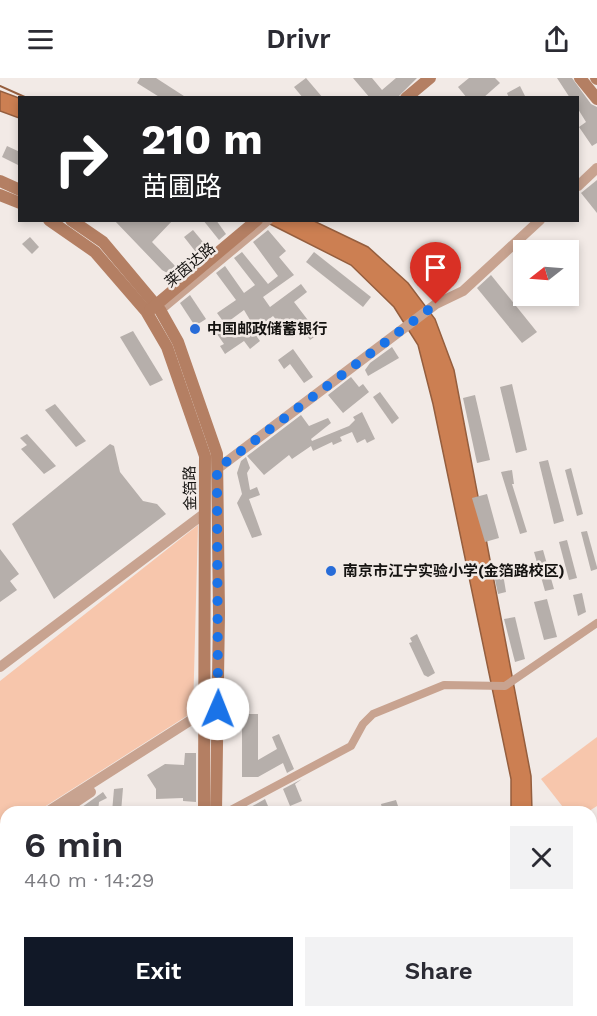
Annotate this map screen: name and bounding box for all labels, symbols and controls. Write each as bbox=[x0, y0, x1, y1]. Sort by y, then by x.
icon: menu bbox=[24, 23, 57, 56]
text: Drivr bbox=[266, 23, 331, 55]
icon: share bbox=[540, 23, 573, 56]
text: 210 m bbox=[141, 115, 263, 164]
icon: right bbox=[42, 120, 120, 198]
text: 苗圃路 bbox=[141, 171, 222, 203]
street label: 莱茵达路 bbox=[161, 239, 219, 291]
north arrow bbox=[513, 240, 579, 306]
map controls bbox=[513, 240, 579, 306]
pin bbox=[410, 242, 461, 304]
icon: arrive bbox=[419, 251, 452, 284]
place label: 中国邮政储蓄银行 bbox=[207, 320, 327, 338]
marker: 中国邮政储蓄银行 bbox=[188, 322, 202, 336]
street label: 金箔路 bbox=[181, 465, 199, 511]
place label: 南京市江宁实验小学(金箔路校区) bbox=[343, 562, 565, 580]
marker: 南京市江宁实验小学(金箔路校区) bbox=[324, 564, 338, 578]
position arrow bbox=[186, 677, 250, 741]
text: 6 min bbox=[24, 824, 124, 866]
button: close bbox=[510, 826, 573, 889]
text: 440 m · 14:29 bbox=[24, 868, 154, 892]
button: Exit bbox=[24, 937, 293, 1006]
button: Share bbox=[305, 937, 573, 1006]

